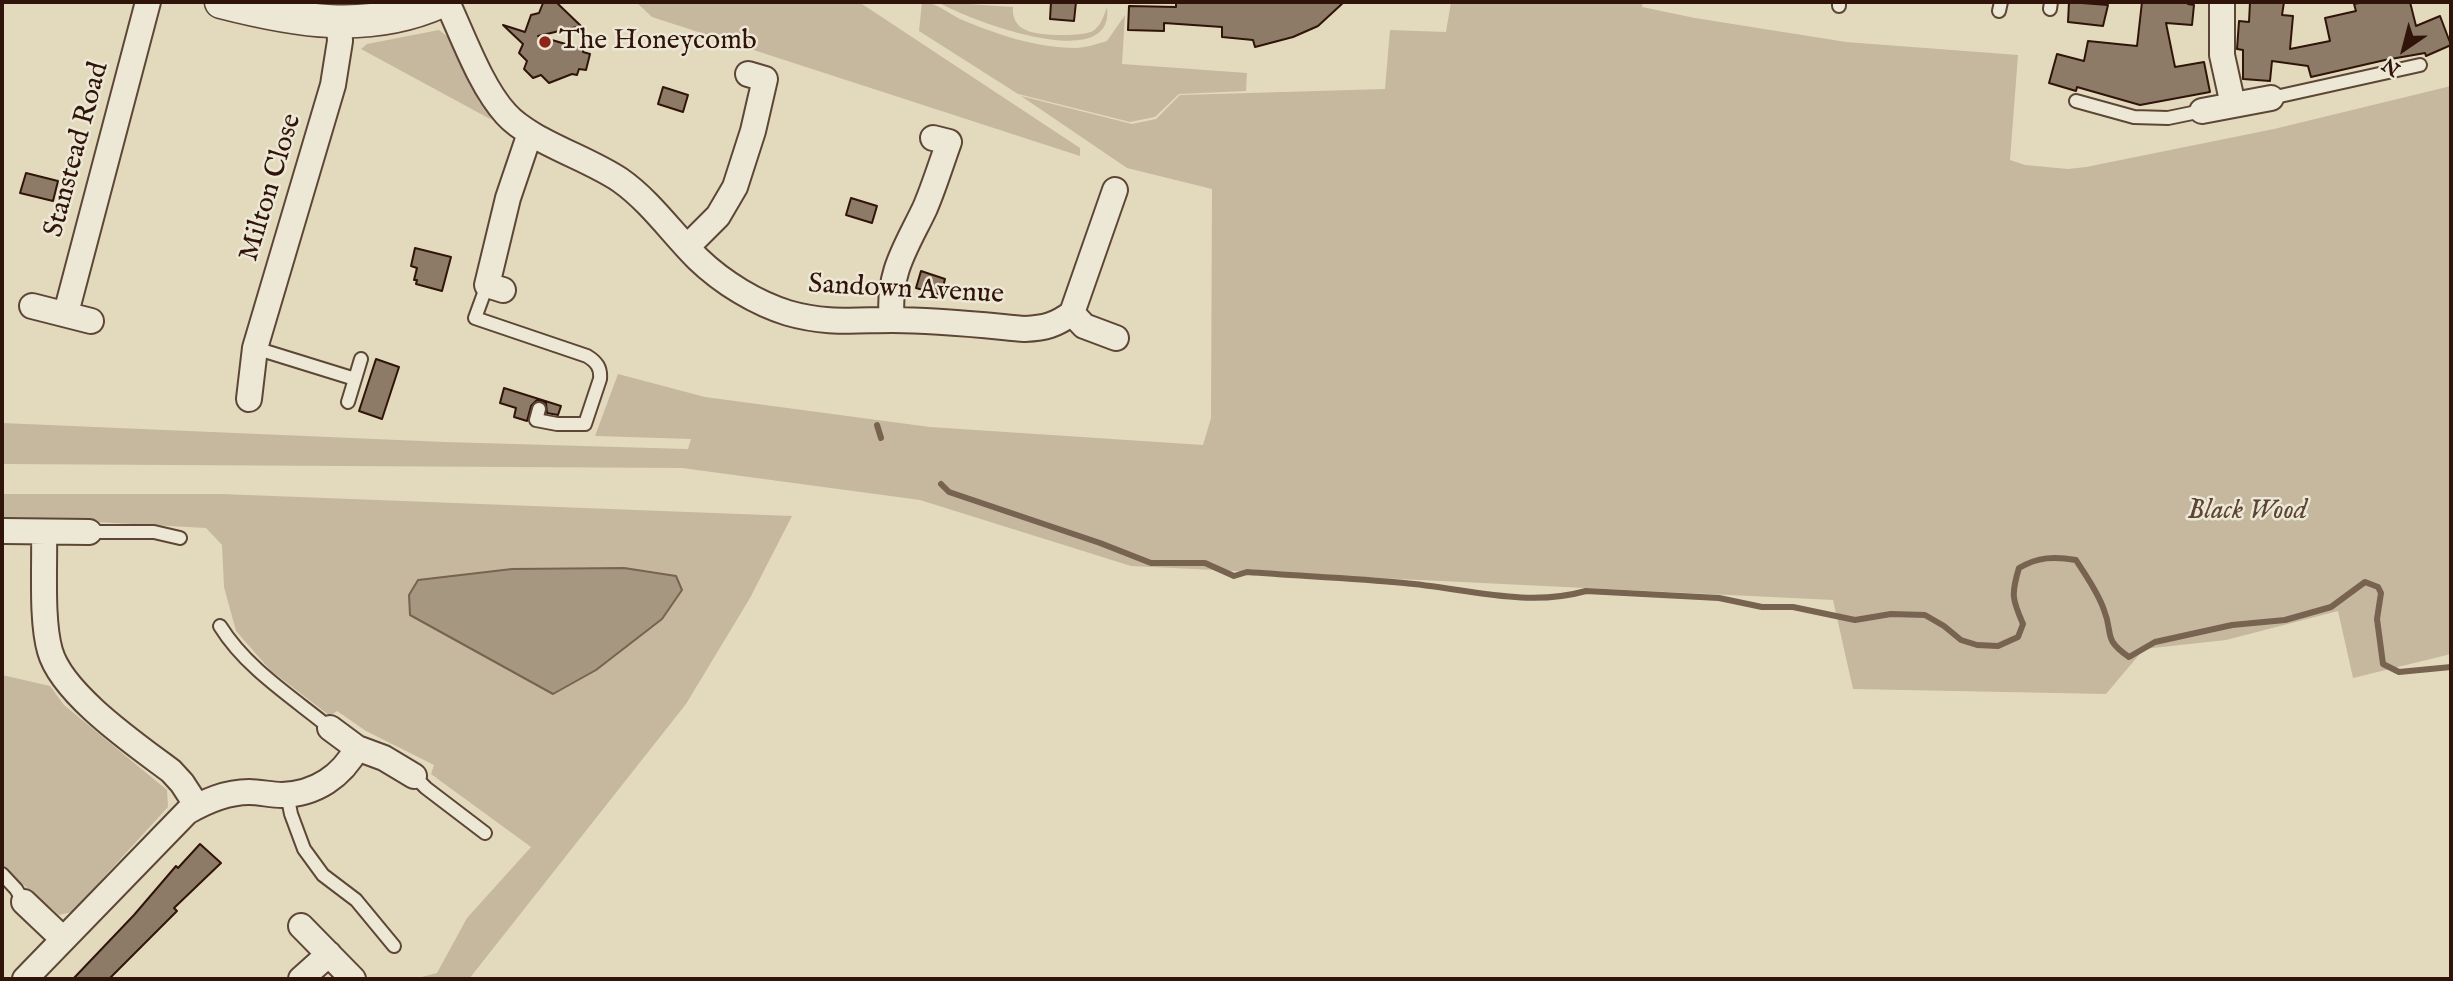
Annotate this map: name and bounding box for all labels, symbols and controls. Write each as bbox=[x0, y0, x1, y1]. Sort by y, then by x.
north arrow bbox=[2369, 14, 2439, 84]
place label: The Honeycomb bbox=[559, 25, 757, 59]
marker: The Honeycomb bbox=[537, 34, 553, 50]
text: N bbox=[2378, 52, 2406, 81]
street label: Stanstead Road bbox=[39, 59, 117, 241]
street label: Milton Close bbox=[234, 110, 310, 266]
street label: Sandown Avenue bbox=[807, 269, 1005, 313]
park label: Black Wood bbox=[2187, 495, 2307, 529]

